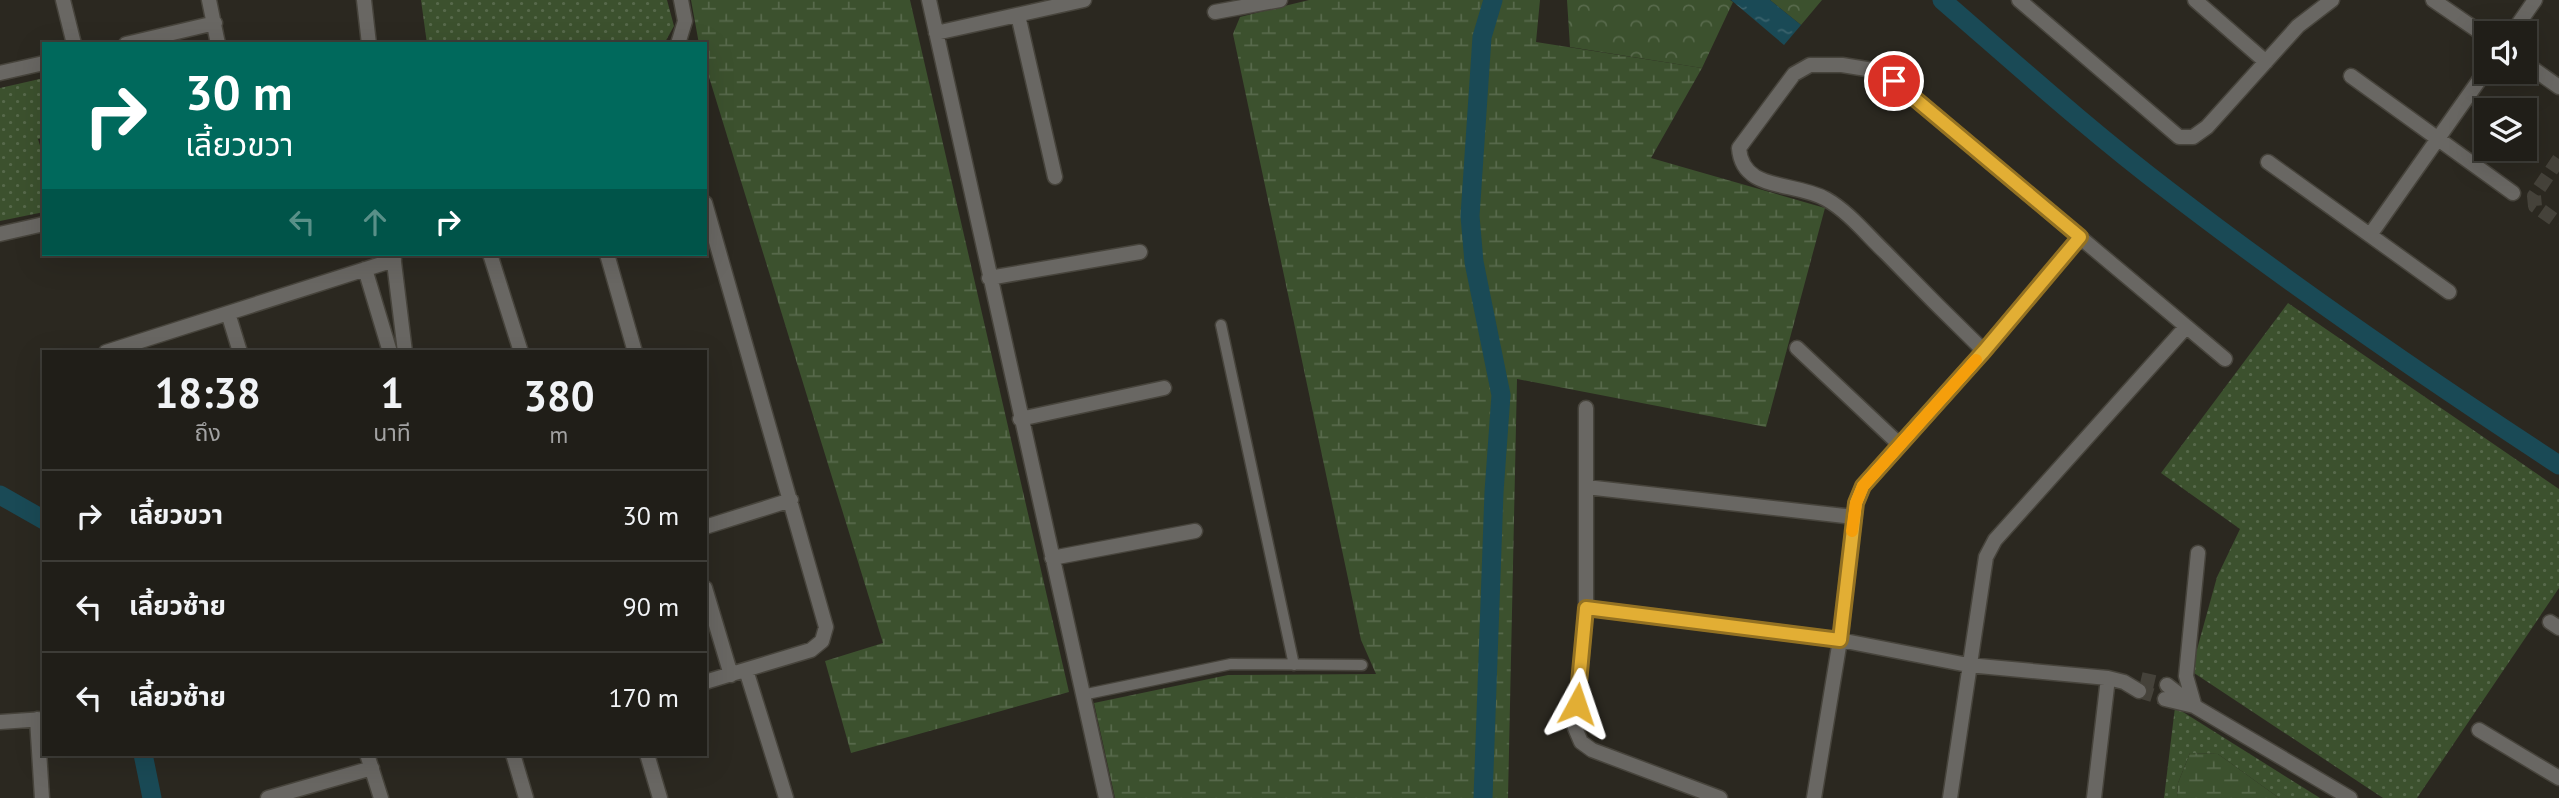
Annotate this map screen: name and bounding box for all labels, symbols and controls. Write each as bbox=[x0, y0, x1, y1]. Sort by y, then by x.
map controls bbox=[2474, 21, 2537, 161]
button: sound bbox=[2474, 21, 2537, 84]
pin bbox=[1864, 51, 1924, 111]
text: 30 m bbox=[185, 60, 292, 124]
icon: arrive bbox=[1875, 62, 1913, 100]
icon: right bbox=[70, 70, 161, 161]
button: layers bbox=[2474, 98, 2537, 161]
text: เลี้ยวขวา bbox=[185, 123, 293, 165]
icon: left bbox=[283, 203, 321, 241]
icon: ahead bbox=[356, 203, 394, 241]
icon: right bbox=[429, 203, 467, 241]
text: 18:38 bbox=[154, 365, 261, 420]
text: 1 bbox=[380, 365, 404, 420]
text: 380 bbox=[523, 368, 595, 423]
text: ถึง bbox=[195, 418, 221, 447]
text: นาที bbox=[373, 418, 411, 447]
text: m bbox=[550, 420, 568, 449]
icon: right bbox=[70, 497, 108, 535]
text: เลี้ยวขวา bbox=[129, 498, 223, 531]
text: 30 m bbox=[623, 499, 679, 532]
icon: left bbox=[70, 588, 108, 626]
text: เลี้ยวซ้าย bbox=[129, 589, 226, 622]
text: 90 m bbox=[623, 590, 679, 623]
position arrow bbox=[1540, 667, 1614, 741]
icon: left bbox=[70, 679, 108, 717]
text: เลี้ยวซ้าย bbox=[129, 680, 226, 713]
text: 170 m bbox=[608, 681, 679, 714]

